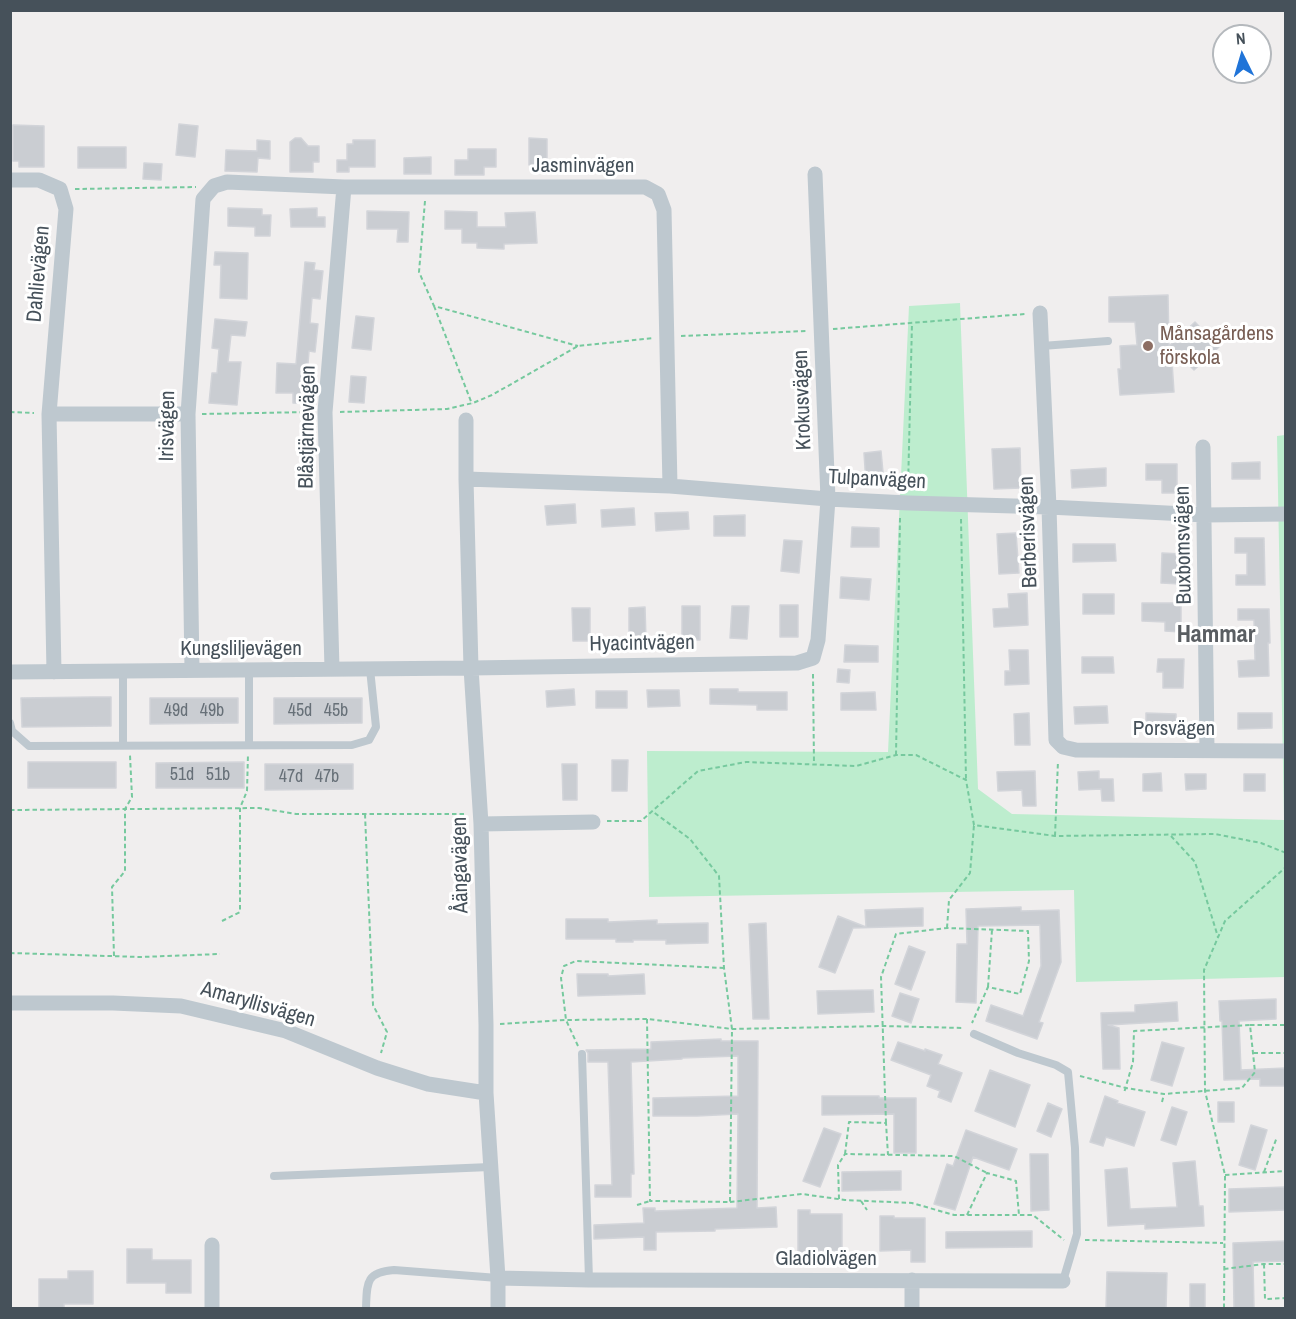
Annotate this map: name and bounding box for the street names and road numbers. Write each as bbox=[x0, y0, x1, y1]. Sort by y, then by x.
street label: Jasminvägen bbox=[532, 153, 634, 179]
street label: Dahlievägen bbox=[22, 225, 56, 323]
street label: Krokusvägen bbox=[789, 349, 817, 451]
street label: Blåstjärnevägen bbox=[294, 365, 322, 489]
street label: Irisvägen bbox=[155, 390, 181, 462]
street label: Tulpanvägen bbox=[827, 465, 927, 495]
street label: Berberisvägen bbox=[1014, 476, 1044, 588]
street label: Buxbomsvägen bbox=[1170, 485, 1198, 605]
street label: Hyacintvägen bbox=[589, 630, 695, 658]
street label: Kungsliljevägen bbox=[180, 636, 302, 662]
street label: Porsvägen bbox=[1133, 716, 1215, 742]
street label: Åängavägen bbox=[448, 816, 474, 914]
street label: Amaryllisvägen bbox=[198, 977, 318, 1033]
street label: Gladiolvägen bbox=[775, 1246, 877, 1272]

